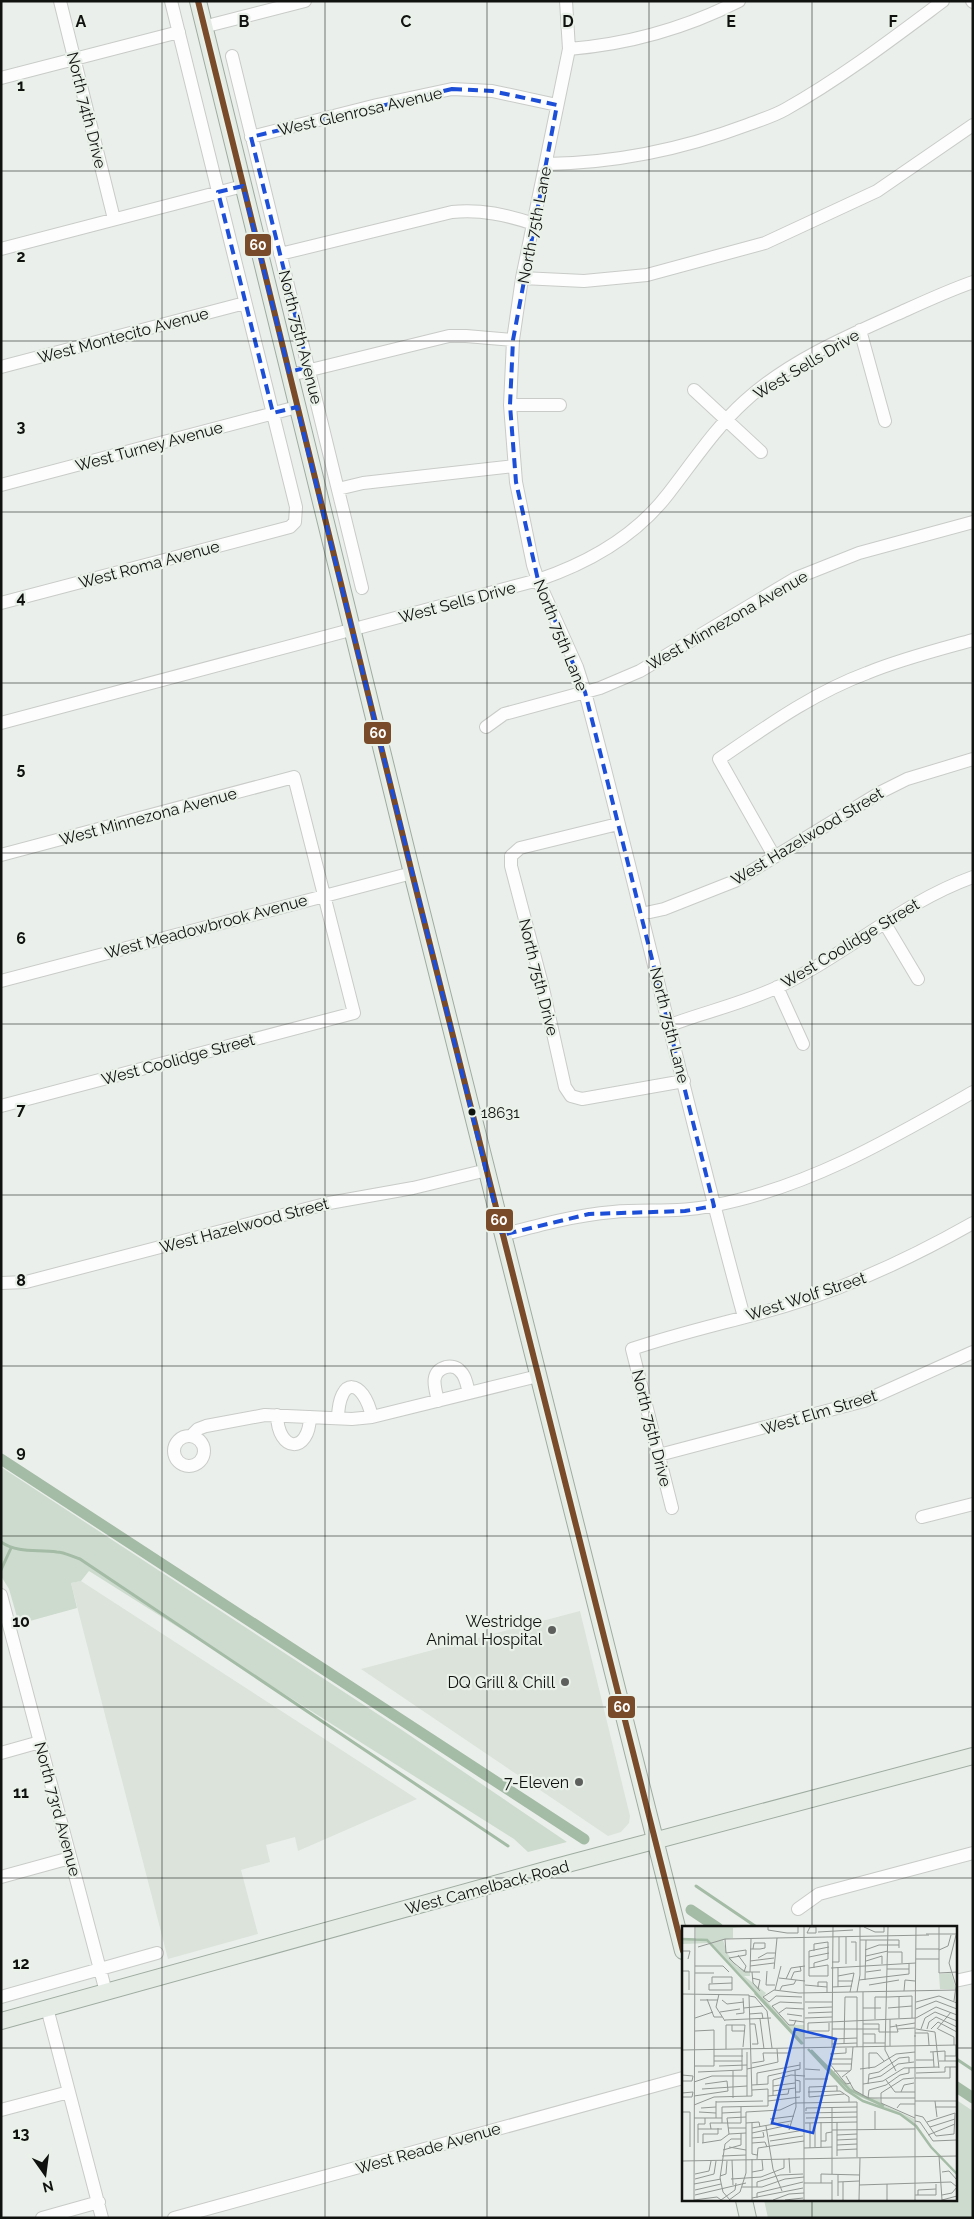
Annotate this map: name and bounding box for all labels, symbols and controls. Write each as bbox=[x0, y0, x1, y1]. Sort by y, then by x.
text: A bbox=[76, 12, 87, 31]
text: B bbox=[239, 12, 250, 31]
text: C bbox=[401, 12, 412, 31]
text: D bbox=[562, 12, 574, 31]
text: E bbox=[726, 12, 736, 31]
text: F bbox=[888, 12, 898, 31]
street label: North 74th Drive bbox=[63, 50, 110, 170]
text: 1 bbox=[17, 76, 25, 95]
street label: West Glenrosa Avenue bbox=[276, 83, 444, 140]
street label: North 75th Lane bbox=[514, 165, 555, 285]
line badge: 60 bbox=[244, 233, 272, 257]
text: 60 bbox=[249, 237, 267, 253]
text: 2 bbox=[16, 247, 26, 266]
street label: North 75th Avenue bbox=[275, 268, 326, 406]
street label: West Montecito Avenue bbox=[36, 303, 211, 367]
street label: West Sells Drive bbox=[750, 325, 863, 403]
text: 3 bbox=[17, 417, 26, 436]
street label: West Turney Avenue bbox=[73, 418, 225, 475]
street label: West Roma Avenue bbox=[77, 537, 222, 592]
street label: West Minnezona Avenue bbox=[643, 567, 811, 674]
street label: North 75th Lane bbox=[529, 577, 592, 694]
street label: West Sells Drive bbox=[397, 578, 518, 627]
text: 4 bbox=[16, 588, 26, 607]
line badge: 60 bbox=[363, 721, 392, 745]
text: 60 bbox=[369, 725, 387, 741]
text: 5 bbox=[17, 759, 26, 778]
street label: West Hazelwood Street bbox=[728, 783, 887, 889]
street label: West Minnezona Avenue bbox=[57, 784, 239, 849]
street label: West Meadowbrook Avenue bbox=[103, 890, 309, 963]
street label: West Coolidge Street bbox=[778, 894, 923, 992]
street label: North 75th Drive bbox=[515, 917, 562, 1038]
text: 6 bbox=[16, 929, 26, 948]
street label: North 75th Lane bbox=[646, 965, 693, 1085]
street label: West Coolidge Street bbox=[99, 1030, 257, 1089]
text: 7 bbox=[17, 1100, 26, 1119]
place label: 18631 bbox=[481, 1104, 520, 1122]
marker: 18631 bbox=[467, 1107, 477, 1117]
street label: West Hazelwood Street bbox=[158, 1194, 331, 1257]
line badge: 60 bbox=[485, 1208, 514, 1232]
text: 60 bbox=[490, 1212, 508, 1228]
street label: West Wolf Street bbox=[744, 1268, 869, 1325]
text: 8 bbox=[16, 1271, 26, 1290]
street label: North 75th Drive bbox=[628, 1368, 675, 1489]
street label: West Elm Street bbox=[759, 1386, 880, 1439]
text: 9 bbox=[16, 1442, 26, 1461]
text: 10 bbox=[12, 1612, 30, 1631]
place label: Westridge Animal Hospital bbox=[426, 1612, 543, 1649]
marker: Westridge Animal Hospital bbox=[546, 1624, 558, 1636]
place label: DQ Grill & Chill bbox=[447, 1673, 556, 1692]
marker: DQ Grill & Chill bbox=[559, 1676, 571, 1688]
line badge: 60 bbox=[607, 1695, 636, 1719]
text: 60 bbox=[613, 1699, 631, 1715]
street label: North 73rd Avenue bbox=[30, 1740, 85, 1878]
place label: 7-Eleven bbox=[504, 1773, 569, 1792]
marker: 7-Eleven bbox=[573, 1776, 585, 1788]
text: 11 bbox=[13, 1783, 29, 1802]
street label: West Camelback Road bbox=[403, 1856, 571, 1918]
inset map bbox=[682, 1926, 956, 2202]
text: 12 bbox=[13, 1954, 29, 1973]
street label: West Reade Avenue bbox=[354, 2119, 503, 2178]
text: 13 bbox=[13, 2124, 29, 2143]
north arrow bbox=[20, 2149, 70, 2199]
text: N bbox=[41, 2178, 55, 2196]

